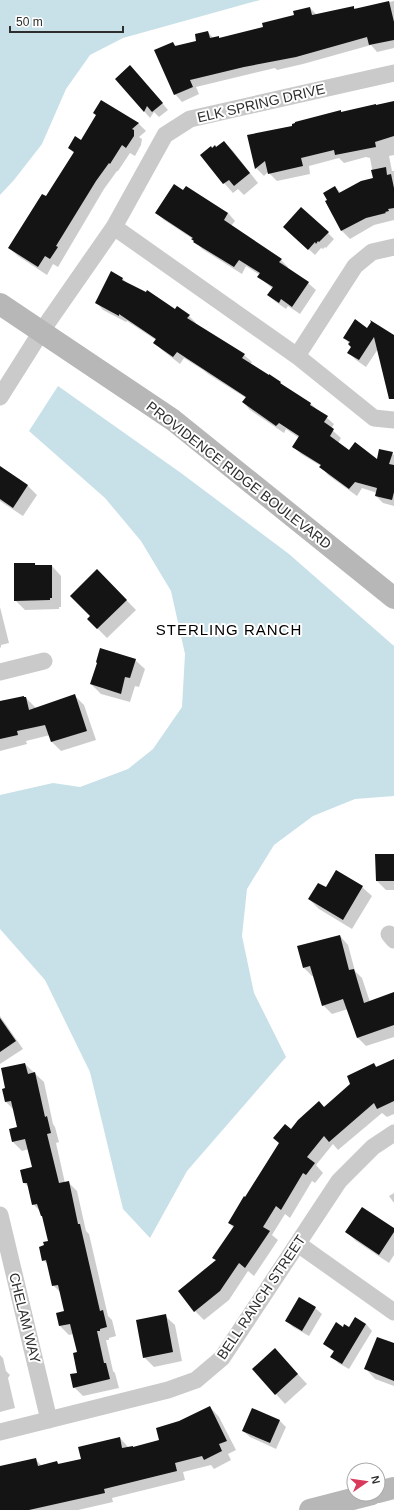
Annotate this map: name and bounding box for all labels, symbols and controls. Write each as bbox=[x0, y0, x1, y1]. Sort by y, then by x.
scale bar bbox=[10, 8, 123, 34]
text: 50 m bbox=[16, 15, 43, 29]
street label: ELK SPRING DRIVE bbox=[196, 81, 326, 125]
street label: PROVIDENCE RIDGE BOULEVARD bbox=[143, 398, 335, 552]
district label: STERLING RANCH bbox=[156, 621, 302, 638]
street label: BELL RANCH STREET bbox=[213, 1231, 309, 1362]
street label: CHELAM WAY bbox=[6, 1271, 44, 1365]
north arrow bbox=[346, 1462, 386, 1502]
text: N bbox=[369, 1475, 382, 1485]

